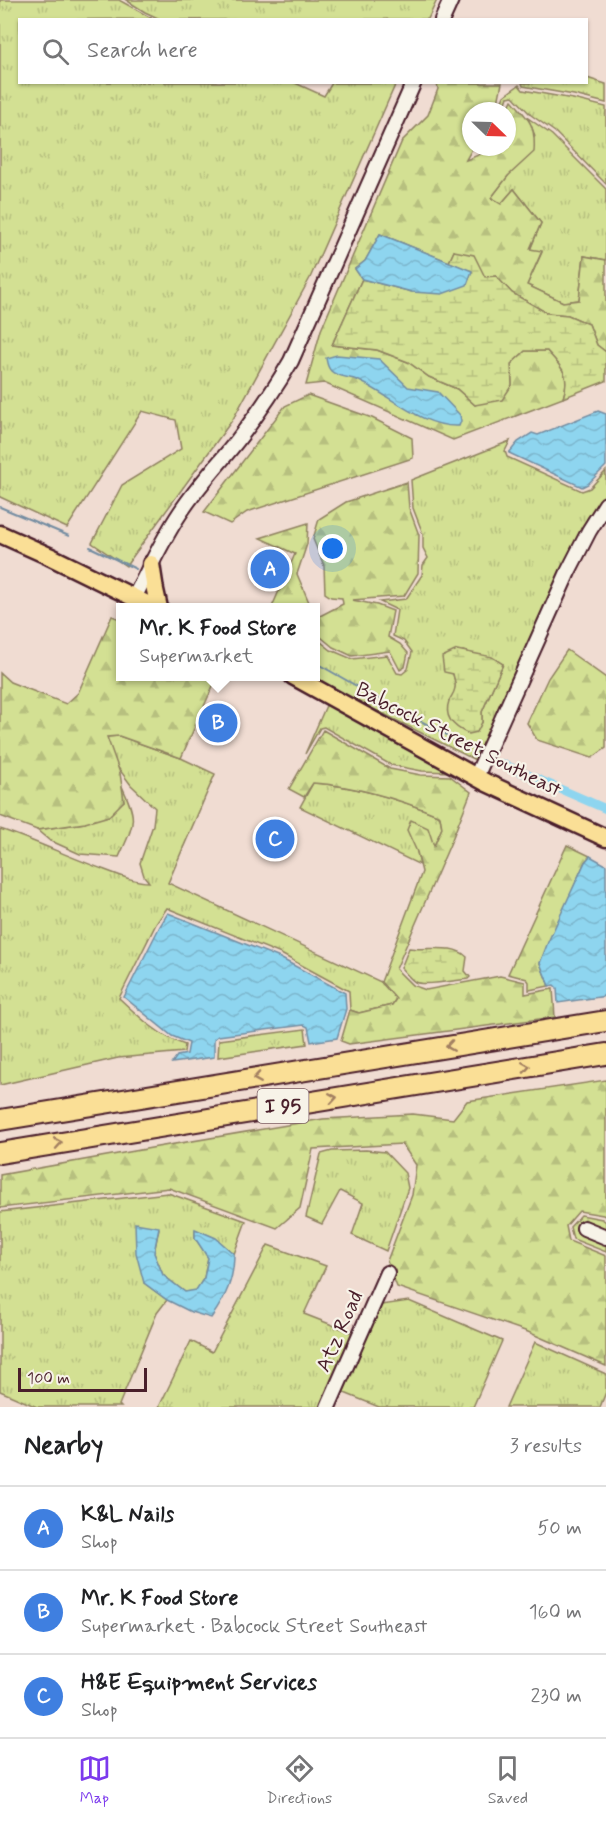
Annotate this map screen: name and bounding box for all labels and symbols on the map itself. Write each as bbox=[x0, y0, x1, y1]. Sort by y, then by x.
north arrow bbox=[462, 102, 516, 156]
your location bbox=[318, 534, 347, 563]
pin: A bbox=[250, 546, 290, 592]
street label: Babcock Street Southeast bbox=[351, 676, 567, 804]
pin: B bbox=[198, 700, 238, 746]
pin: C bbox=[256, 816, 294, 862]
one-way arrow bbox=[445, 1040, 454, 1052]
one-way arrow bbox=[521, 1061, 530, 1073]
one-way arrow bbox=[253, 1071, 262, 1083]
road number: I 95 bbox=[258, 1089, 308, 1123]
one-way arrow bbox=[328, 1092, 338, 1104]
one-way arrow bbox=[52, 1137, 62, 1150]
street label: Atz Road bbox=[310, 1286, 370, 1377]
scale bar bbox=[18, 1365, 147, 1392]

